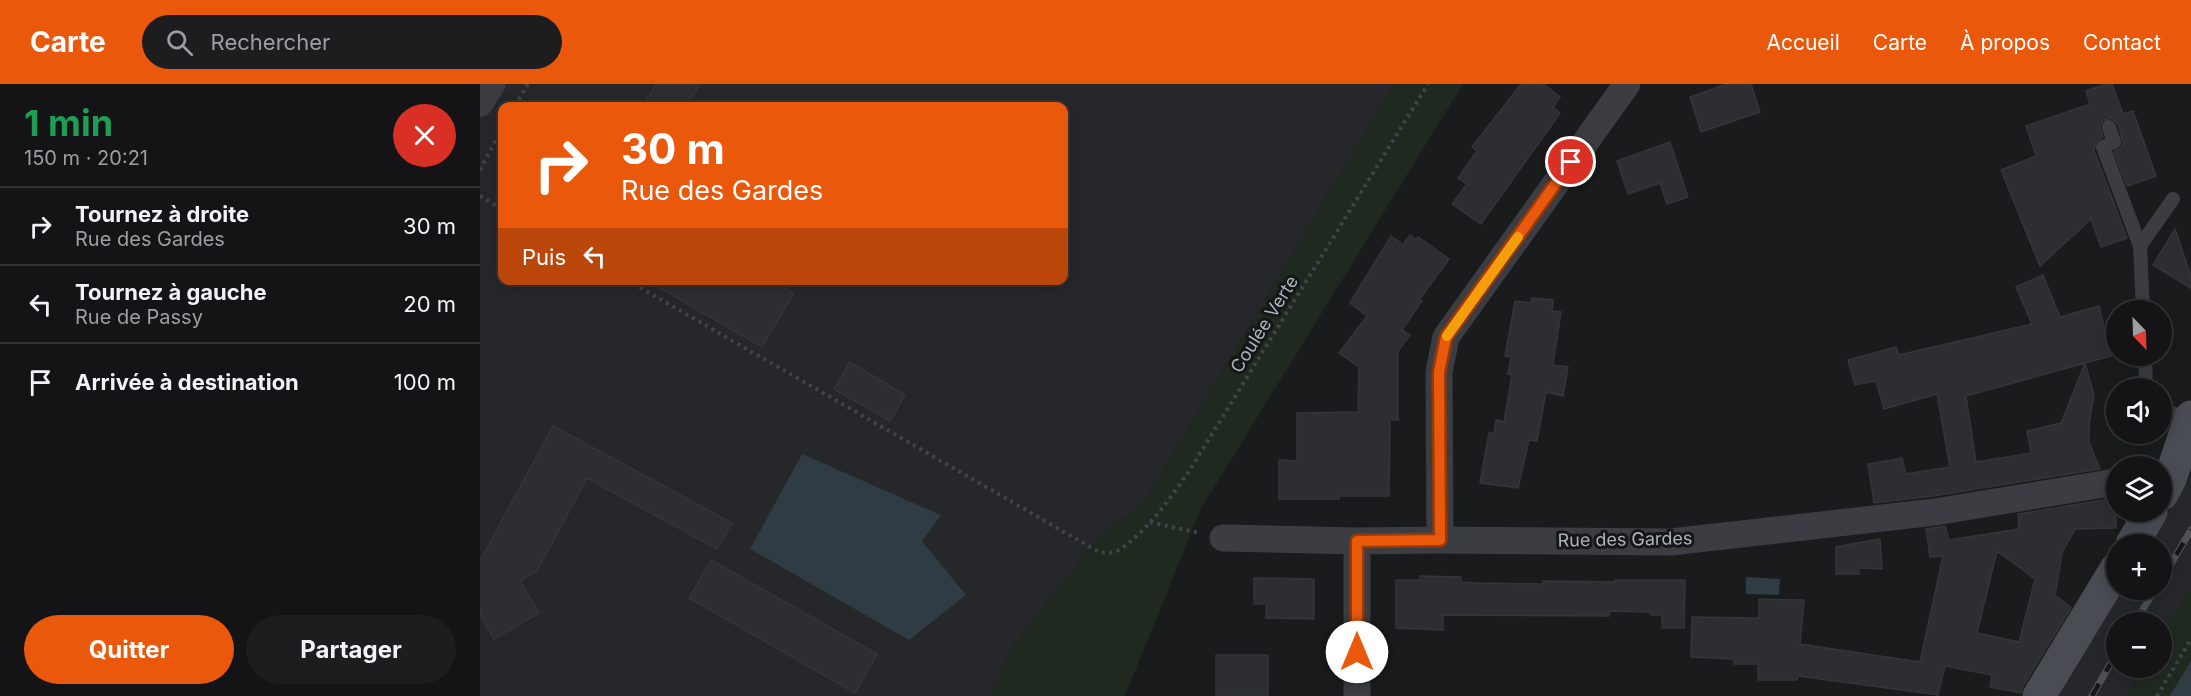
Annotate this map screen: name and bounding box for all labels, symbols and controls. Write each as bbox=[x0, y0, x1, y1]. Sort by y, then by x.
search box bbox=[142, 15, 562, 69]
text: Carte bbox=[30, 25, 106, 59]
icon: search bbox=[163, 26, 196, 59]
text: Rechercher bbox=[211, 29, 330, 55]
text: Accueil bbox=[1766, 30, 1840, 55]
text: Carte bbox=[1873, 30, 1927, 55]
text: À propos bbox=[1960, 30, 2050, 55]
text: Contact bbox=[2083, 30, 2161, 55]
text: 1 min bbox=[24, 101, 113, 145]
button: close bbox=[393, 104, 456, 167]
text: 30 m bbox=[621, 123, 725, 174]
icon: right bbox=[522, 126, 600, 204]
pin bbox=[1545, 136, 1596, 187]
icon: arrive bbox=[1554, 145, 1587, 178]
text: 150 m · 20:21 bbox=[24, 146, 148, 170]
text: Rue des Gardes bbox=[621, 174, 823, 207]
text: Tournez à droite bbox=[75, 201, 249, 227]
icon: right bbox=[24, 210, 57, 243]
text: 30 m bbox=[403, 213, 456, 239]
text: Rue des Gardes bbox=[75, 227, 225, 251]
icon: left bbox=[578, 240, 611, 273]
text: Puis bbox=[522, 244, 566, 270]
street label: Coulée Verte bbox=[1226, 272, 1302, 376]
text: Tournez à gauche bbox=[75, 279, 267, 305]
icon: left bbox=[24, 288, 57, 321]
text: 20 m bbox=[403, 291, 456, 317]
north arrow bbox=[2106, 300, 2172, 366]
map controls bbox=[2106, 300, 2172, 678]
text: Rue de Passy bbox=[75, 305, 203, 329]
icon: arrive bbox=[24, 366, 57, 399]
text: Arrivée à destination bbox=[75, 369, 299, 395]
text: 100 m bbox=[394, 369, 456, 395]
button: sound bbox=[2106, 378, 2172, 444]
button: layers bbox=[2106, 456, 2172, 522]
street label: Rue des Gardes bbox=[1557, 527, 1693, 551]
button: + bbox=[2106, 534, 2172, 600]
button: − bbox=[2106, 612, 2172, 678]
button: Quitter bbox=[24, 615, 234, 684]
button: Partager bbox=[246, 615, 456, 684]
position arrow bbox=[1325, 620, 1389, 684]

